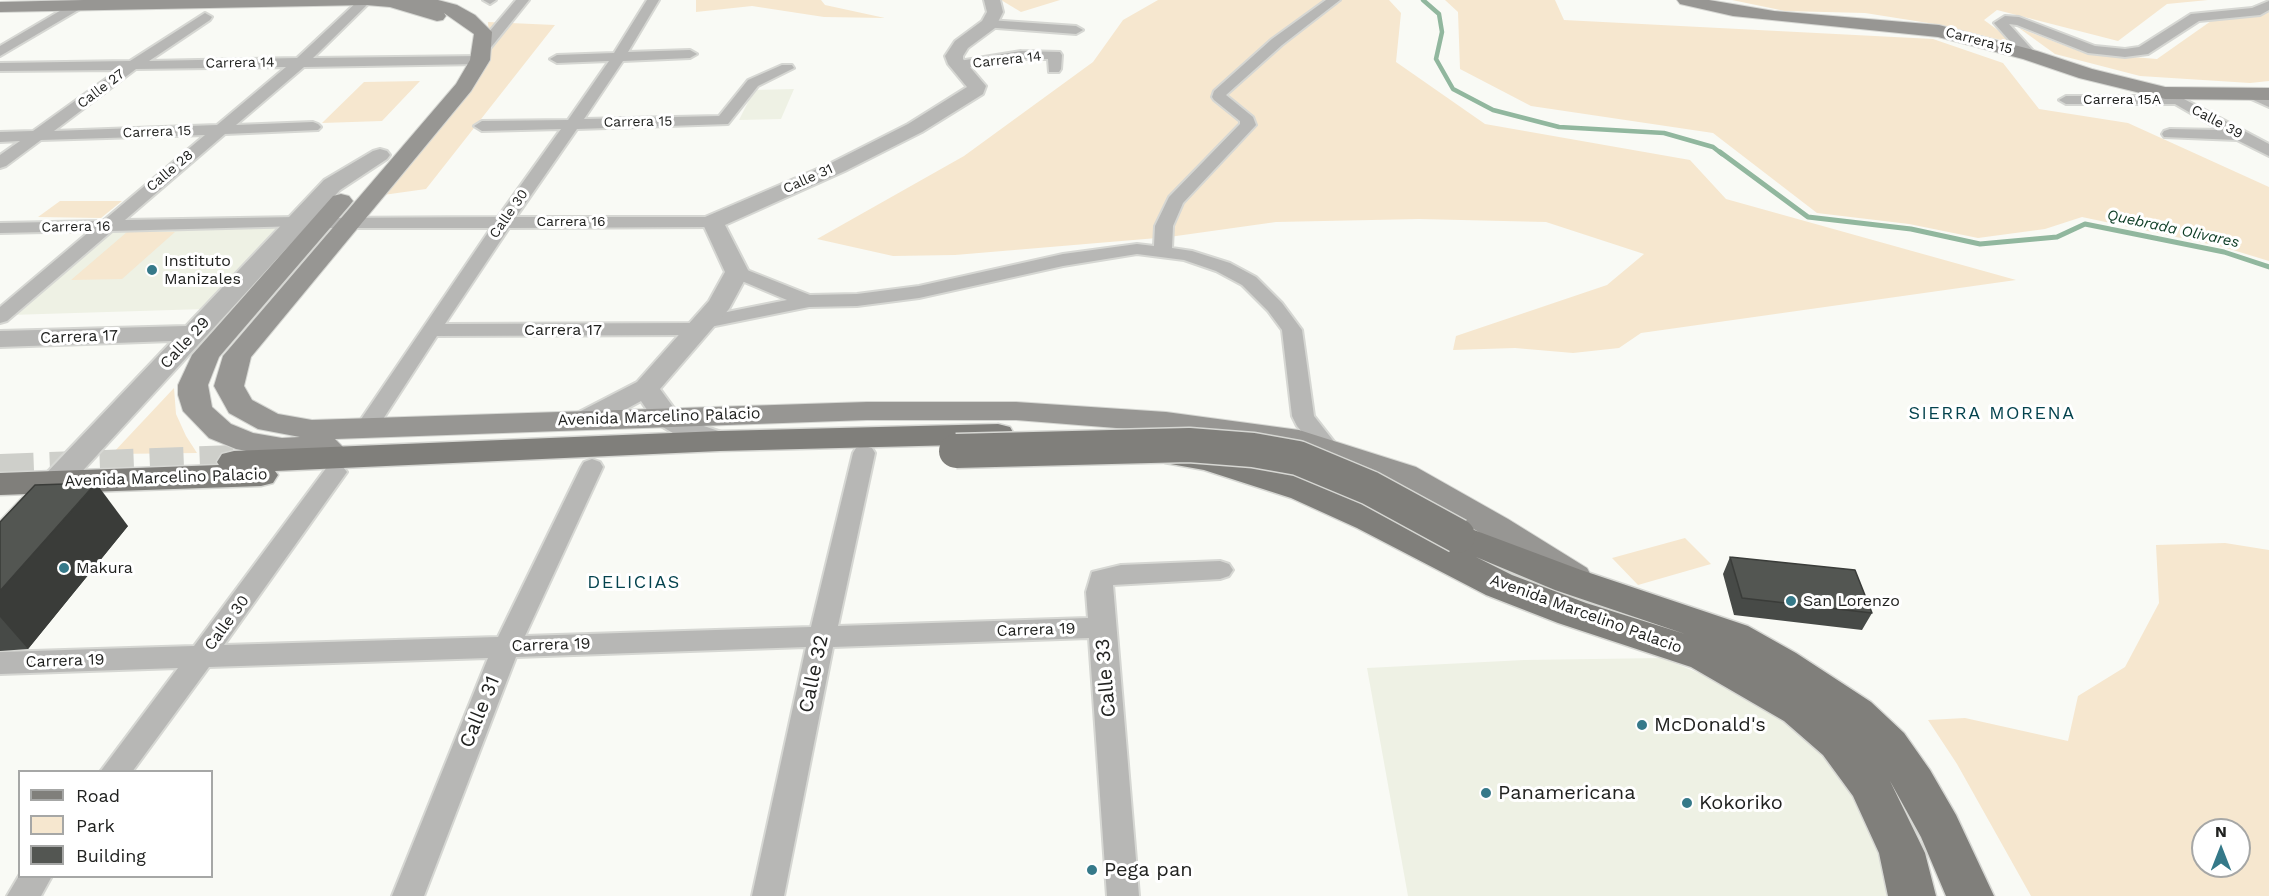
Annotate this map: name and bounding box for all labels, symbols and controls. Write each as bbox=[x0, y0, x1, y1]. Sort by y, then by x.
street label: Carrera 15 bbox=[1944, 24, 2014, 58]
street label: Carrera 14 bbox=[972, 48, 1042, 72]
street label: Carrera 14 bbox=[205, 54, 275, 72]
street label: Calle 27 bbox=[74, 66, 128, 112]
street label: Carrera 15A bbox=[2083, 92, 2161, 108]
street label: Calle 39 bbox=[2188, 101, 2246, 143]
street label: Carrera 15 bbox=[604, 113, 672, 131]
street label: Carrera 15 bbox=[122, 122, 192, 142]
street label: Calle 28 bbox=[143, 147, 197, 195]
street label: Calle 31 bbox=[781, 161, 835, 197]
street label: Calle 30 bbox=[486, 186, 532, 242]
water label: Quebrada Olivares bbox=[2105, 206, 2241, 252]
street label: Carrera 16 bbox=[537, 214, 605, 230]
street label: Carrera 16 bbox=[41, 218, 111, 236]
place label: Instituto Manizales bbox=[164, 251, 241, 289]
marker: Instituto Manizales bbox=[145, 263, 159, 277]
street label: Calle 29 bbox=[156, 313, 214, 373]
street label: Carrera 17 bbox=[524, 320, 602, 340]
street label: Carrera 17 bbox=[40, 326, 118, 348]
district label: SIERRA MORENA bbox=[1908, 403, 2076, 425]
street label: Avenida Marcelino Palacio bbox=[557, 404, 761, 430]
street label: Avenida Marcelino Palacio bbox=[64, 465, 268, 491]
place label: Makura bbox=[76, 558, 133, 578]
marker: Makura bbox=[57, 561, 71, 575]
street label: Avenida Marcelino Palacio bbox=[1487, 570, 1685, 658]
district label: DELICIAS bbox=[587, 572, 681, 594]
place label: San Lorenzo bbox=[1803, 591, 1900, 611]
street label: Calle 30 bbox=[200, 592, 254, 654]
marker: San Lorenzo bbox=[1784, 594, 1798, 608]
street label: Carrera 19 bbox=[996, 619, 1076, 641]
street label: Calle 32 bbox=[794, 633, 834, 715]
street label: Carrera 19 bbox=[511, 634, 591, 656]
street label: Calle 33 bbox=[1091, 638, 1121, 718]
street label: Carrera 19 bbox=[25, 650, 105, 672]
street label: Calle 31 bbox=[455, 673, 505, 751]
place label: McDonald's bbox=[1654, 713, 1766, 737]
marker: McDonald's bbox=[1635, 718, 1649, 732]
legend bbox=[18, 770, 213, 878]
place label: Panamericana bbox=[1498, 781, 1636, 805]
text: Road bbox=[76, 785, 120, 806]
marker: Panamericana bbox=[1479, 786, 1493, 800]
place label: Kokoriko bbox=[1699, 791, 1783, 815]
marker: Kokoriko bbox=[1680, 796, 1694, 810]
text: Park bbox=[76, 815, 115, 836]
north arrow bbox=[2191, 818, 2251, 878]
text: N bbox=[2215, 822, 2227, 841]
text: Building bbox=[76, 845, 146, 866]
place label: Pega pan bbox=[1104, 858, 1193, 882]
marker: Pega pan bbox=[1085, 863, 1099, 877]

